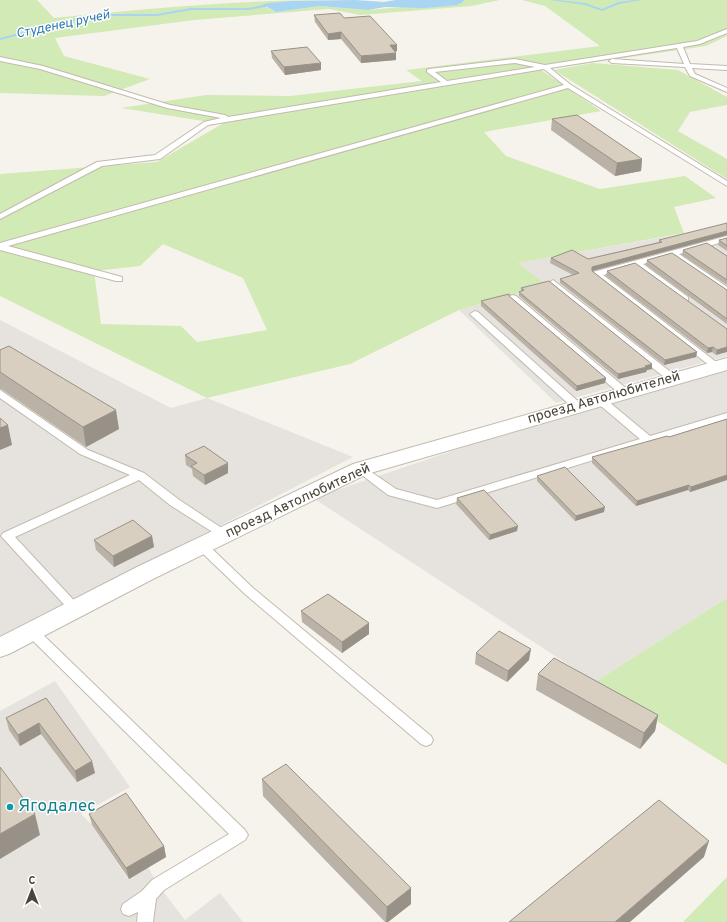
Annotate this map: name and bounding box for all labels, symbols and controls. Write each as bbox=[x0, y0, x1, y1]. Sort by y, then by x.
water label: Студенец ручей bbox=[15, 7, 112, 43]
street label: проезд Автолюбителей bbox=[526, 368, 682, 428]
street label: проезд Автолюбителей bbox=[223, 460, 373, 542]
place label: Ягодалес bbox=[18, 796, 96, 818]
marker: Ягодалес bbox=[5, 802, 15, 812]
north arrow bbox=[12, 870, 52, 910]
text: С bbox=[28, 874, 36, 888]

